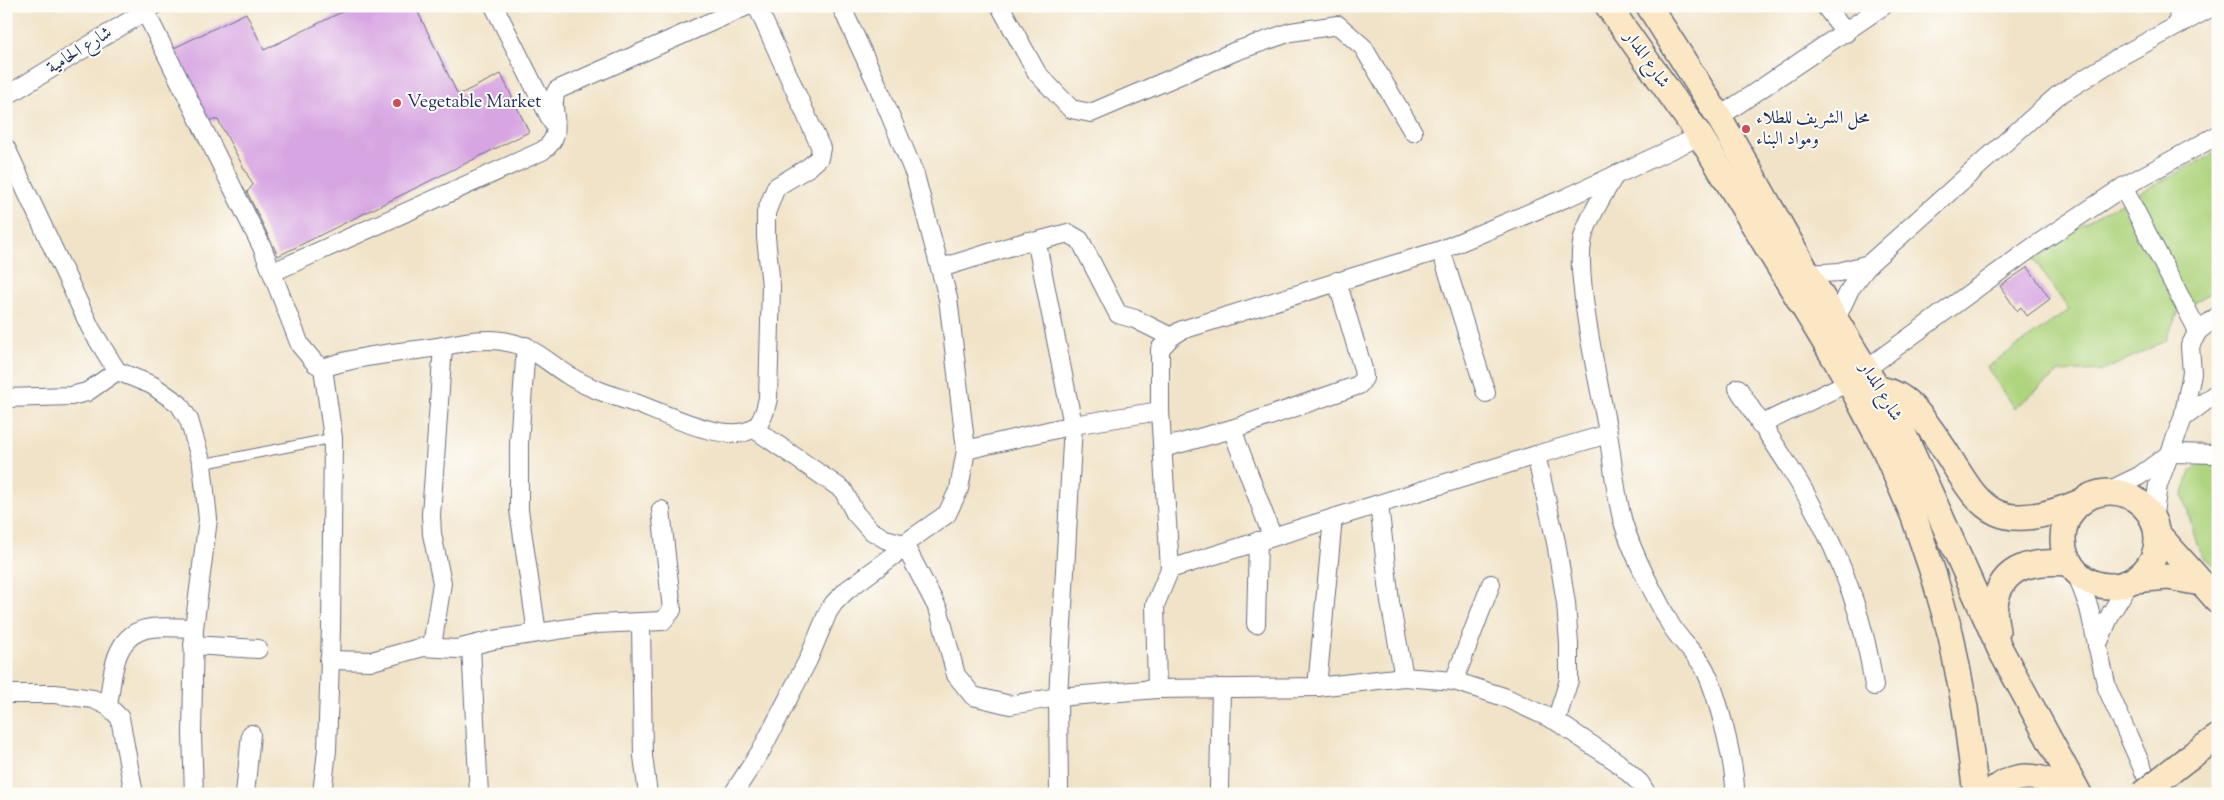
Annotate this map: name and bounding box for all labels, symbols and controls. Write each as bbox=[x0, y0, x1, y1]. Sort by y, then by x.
street label: شارع الحامية bbox=[42, 21, 118, 81]
street label: شارع المدار bbox=[1616, 24, 1675, 94]
place label: Vegetable Market bbox=[407, 90, 541, 116]
marker: Vegetable Market bbox=[391, 97, 403, 109]
place label: محل الشريف للطلاء ومواد البناء bbox=[1756, 106, 1870, 153]
marker: محل الشريف للطلاء ومواد البناء bbox=[1740, 123, 1752, 135]
street label: شارع المدار bbox=[1851, 356, 1908, 427]

